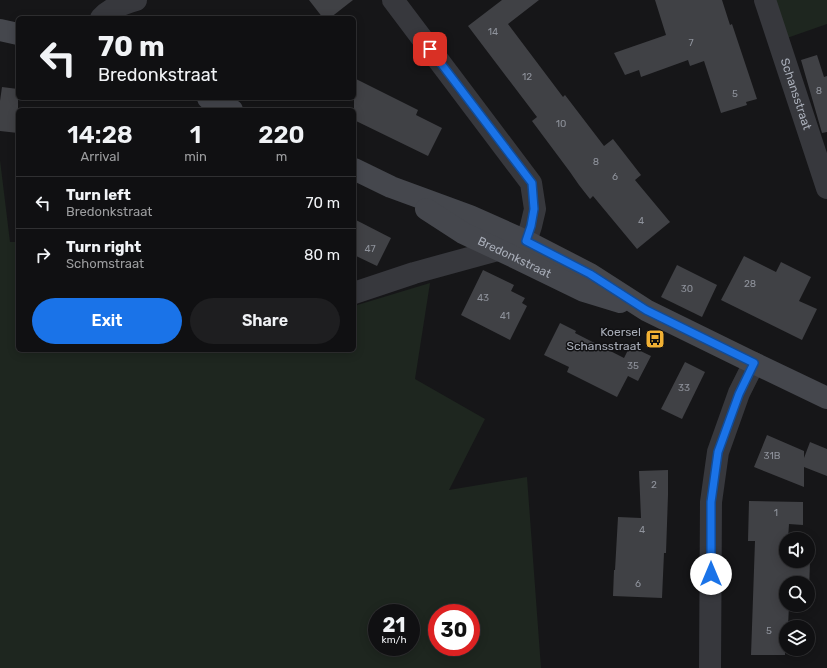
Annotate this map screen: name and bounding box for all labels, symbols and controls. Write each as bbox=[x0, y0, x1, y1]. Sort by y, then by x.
house number: 14 bbox=[488, 26, 498, 38]
text: 70 m bbox=[98, 30, 165, 63]
icon: left bbox=[32, 32, 84, 84]
pin bbox=[413, 32, 447, 66]
house number: 7 bbox=[688, 37, 694, 49]
icon: arrive bbox=[419, 38, 441, 60]
street label: Schansstraat bbox=[778, 56, 814, 132]
text: Bredonkstraat bbox=[98, 64, 218, 86]
house number: 12 bbox=[522, 71, 532, 83]
house number: 8 bbox=[816, 85, 822, 97]
house number: 5 bbox=[732, 88, 738, 100]
house number: 10 bbox=[556, 118, 566, 130]
text: 14:28 bbox=[67, 121, 133, 149]
text: 1 bbox=[190, 121, 201, 149]
text: 220 bbox=[258, 121, 305, 149]
text: Arrival bbox=[81, 149, 120, 164]
text: min bbox=[184, 149, 207, 164]
text: m bbox=[276, 149, 287, 164]
house number: 8 bbox=[593, 156, 599, 168]
house number: 6 bbox=[612, 171, 618, 183]
text: Turn left bbox=[66, 186, 131, 204]
icon: left bbox=[32, 192, 54, 214]
text: 70 m bbox=[306, 194, 340, 212]
text: Bredonkstraat bbox=[66, 204, 152, 219]
house number: 4 bbox=[638, 215, 644, 227]
street label: Bredonkstraat bbox=[475, 234, 554, 281]
text: Turn right bbox=[66, 238, 141, 256]
house number: 47 bbox=[364, 243, 376, 255]
icon: right bbox=[32, 244, 54, 266]
text: 80 m bbox=[304, 246, 340, 264]
text: Schomstraat bbox=[66, 256, 144, 271]
house number: 28 bbox=[744, 278, 756, 290]
house number: 30 bbox=[681, 283, 693, 295]
house number: 43 bbox=[477, 292, 489, 304]
button: Exit bbox=[32, 298, 182, 344]
button: Share bbox=[190, 298, 340, 344]
house number: 41 bbox=[500, 310, 510, 322]
place label: Koersel Schansstraat bbox=[566, 325, 641, 353]
bus stop icon: Koersel Schansstraat bbox=[644, 328, 666, 350]
house number: 35 bbox=[627, 360, 639, 372]
house number: 33 bbox=[678, 382, 690, 394]
house number: 31B bbox=[764, 450, 781, 462]
house number: 2 bbox=[651, 479, 657, 491]
house number: 1 bbox=[774, 507, 778, 519]
house number: 4 bbox=[639, 524, 645, 536]
map controls bbox=[779, 532, 815, 656]
button: sound bbox=[779, 532, 815, 568]
position arrow bbox=[690, 553, 732, 595]
button: search bbox=[779, 576, 815, 612]
house number: 6 bbox=[635, 578, 641, 590]
speed limit sign: 30 bbox=[428, 604, 480, 656]
text: 21 bbox=[383, 613, 405, 637]
button: layers bbox=[779, 620, 815, 656]
house number: 5 bbox=[766, 625, 772, 637]
text: km/h bbox=[382, 634, 406, 646]

